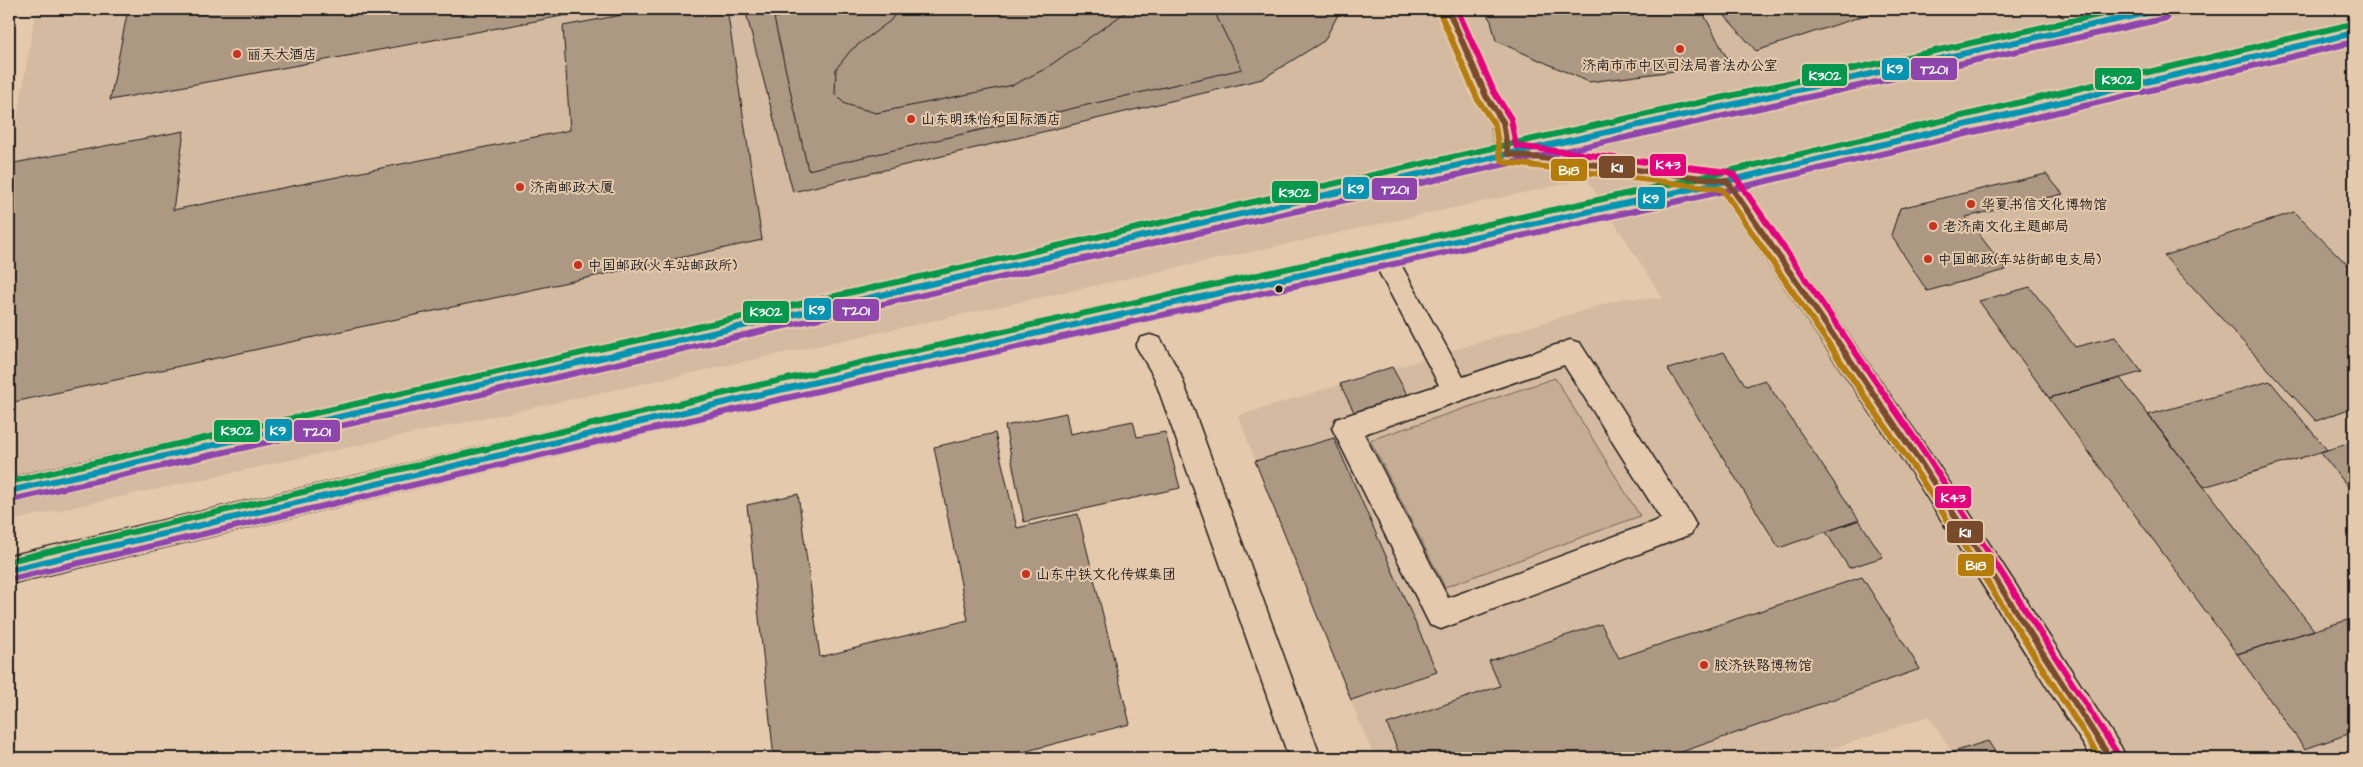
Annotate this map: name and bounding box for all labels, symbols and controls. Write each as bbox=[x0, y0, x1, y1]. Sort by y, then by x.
marker: 济南市市中区司法局普法办公室 bbox=[1674, 43, 1686, 55]
place label: 丽天大酒店 bbox=[247, 45, 317, 65]
marker: 丽天大酒店 bbox=[231, 48, 243, 60]
place label: 济南市市中区司法局普法办公室 bbox=[1582, 56, 1778, 76]
line badge: K9 bbox=[1881, 57, 1910, 81]
line badge: T201 bbox=[1910, 57, 1958, 81]
text: K9 bbox=[1887, 59, 1903, 79]
text: T201 bbox=[1919, 60, 1948, 80]
line badge: K302 bbox=[1801, 63, 1848, 87]
text: K302 bbox=[1809, 66, 1842, 86]
line badge: K302 bbox=[2094, 67, 2142, 91]
text: K302 bbox=[2102, 70, 2135, 90]
place label: 山东明珠怡和国际酒店 bbox=[921, 110, 1061, 130]
marker: 山东明珠怡和国际酒店 bbox=[905, 113, 917, 125]
line badge: K43 bbox=[1649, 153, 1687, 177]
line badge: K11 bbox=[1598, 155, 1636, 179]
text: K43 bbox=[1655, 155, 1681, 175]
line badge: B18 bbox=[1550, 158, 1588, 182]
text: K11 bbox=[1611, 158, 1623, 178]
text: B18 bbox=[1559, 161, 1579, 181]
line badge: K9 bbox=[1342, 176, 1370, 200]
line badge: T201 bbox=[1371, 177, 1418, 201]
place label: 济南邮政大厦 bbox=[530, 178, 614, 198]
text: K9 bbox=[1348, 179, 1364, 199]
line badge: K302 bbox=[1271, 180, 1319, 204]
text: T201 bbox=[1380, 180, 1409, 200]
marker: 济南邮政大厦 bbox=[514, 181, 526, 193]
text: K302 bbox=[1279, 183, 1312, 203]
line badge: K9 bbox=[1637, 186, 1666, 210]
text: K9 bbox=[1643, 189, 1659, 209]
place label: 华夏书信文化博物馆 bbox=[1981, 195, 2107, 215]
marker: 华夏书信文化博物馆 bbox=[1965, 198, 1977, 210]
place label: 老济南文化主题邮局 bbox=[1943, 217, 2069, 237]
marker: 老济南文化主题邮局 bbox=[1927, 220, 1939, 232]
place label: 中国邮政(车站街邮电支局) bbox=[1938, 250, 2101, 270]
marker: 中国邮政(车站街邮电支局) bbox=[1922, 253, 1934, 265]
place label: 中国邮政(火车站邮政所) bbox=[588, 256, 737, 276]
marker: 中国邮政(火车站邮政所) bbox=[572, 259, 584, 271]
unlabelled marker bbox=[1274, 284, 1284, 294]
line badge: K9 bbox=[803, 297, 832, 321]
line badge: T201 bbox=[832, 298, 880, 322]
line badge: K302 bbox=[742, 300, 790, 324]
text: K9 bbox=[809, 300, 825, 320]
text: T201 bbox=[841, 301, 870, 321]
text: K302 bbox=[750, 302, 783, 322]
line badge: K9 bbox=[264, 418, 293, 442]
line badge: K302 bbox=[213, 419, 261, 443]
line badge: T201 bbox=[293, 419, 341, 443]
text: K302 bbox=[221, 421, 254, 441]
text: K9 bbox=[270, 421, 286, 441]
text: T201 bbox=[302, 422, 331, 442]
line badge: K43 bbox=[1934, 485, 1972, 509]
text: K43 bbox=[1940, 488, 1966, 508]
line badge: K11 bbox=[1946, 520, 1984, 544]
text: K11 bbox=[1959, 523, 1971, 543]
line badge: B18 bbox=[1957, 553, 1995, 577]
text: B18 bbox=[1966, 556, 1986, 576]
place label: 山东中铁文化传媒集团 bbox=[1036, 565, 1176, 585]
marker: 山东中铁文化传媒集团 bbox=[1020, 568, 1032, 580]
place label: 胶济铁路博物馆 bbox=[1714, 656, 1812, 676]
marker: 胶济铁路博物馆 bbox=[1698, 659, 1710, 671]

